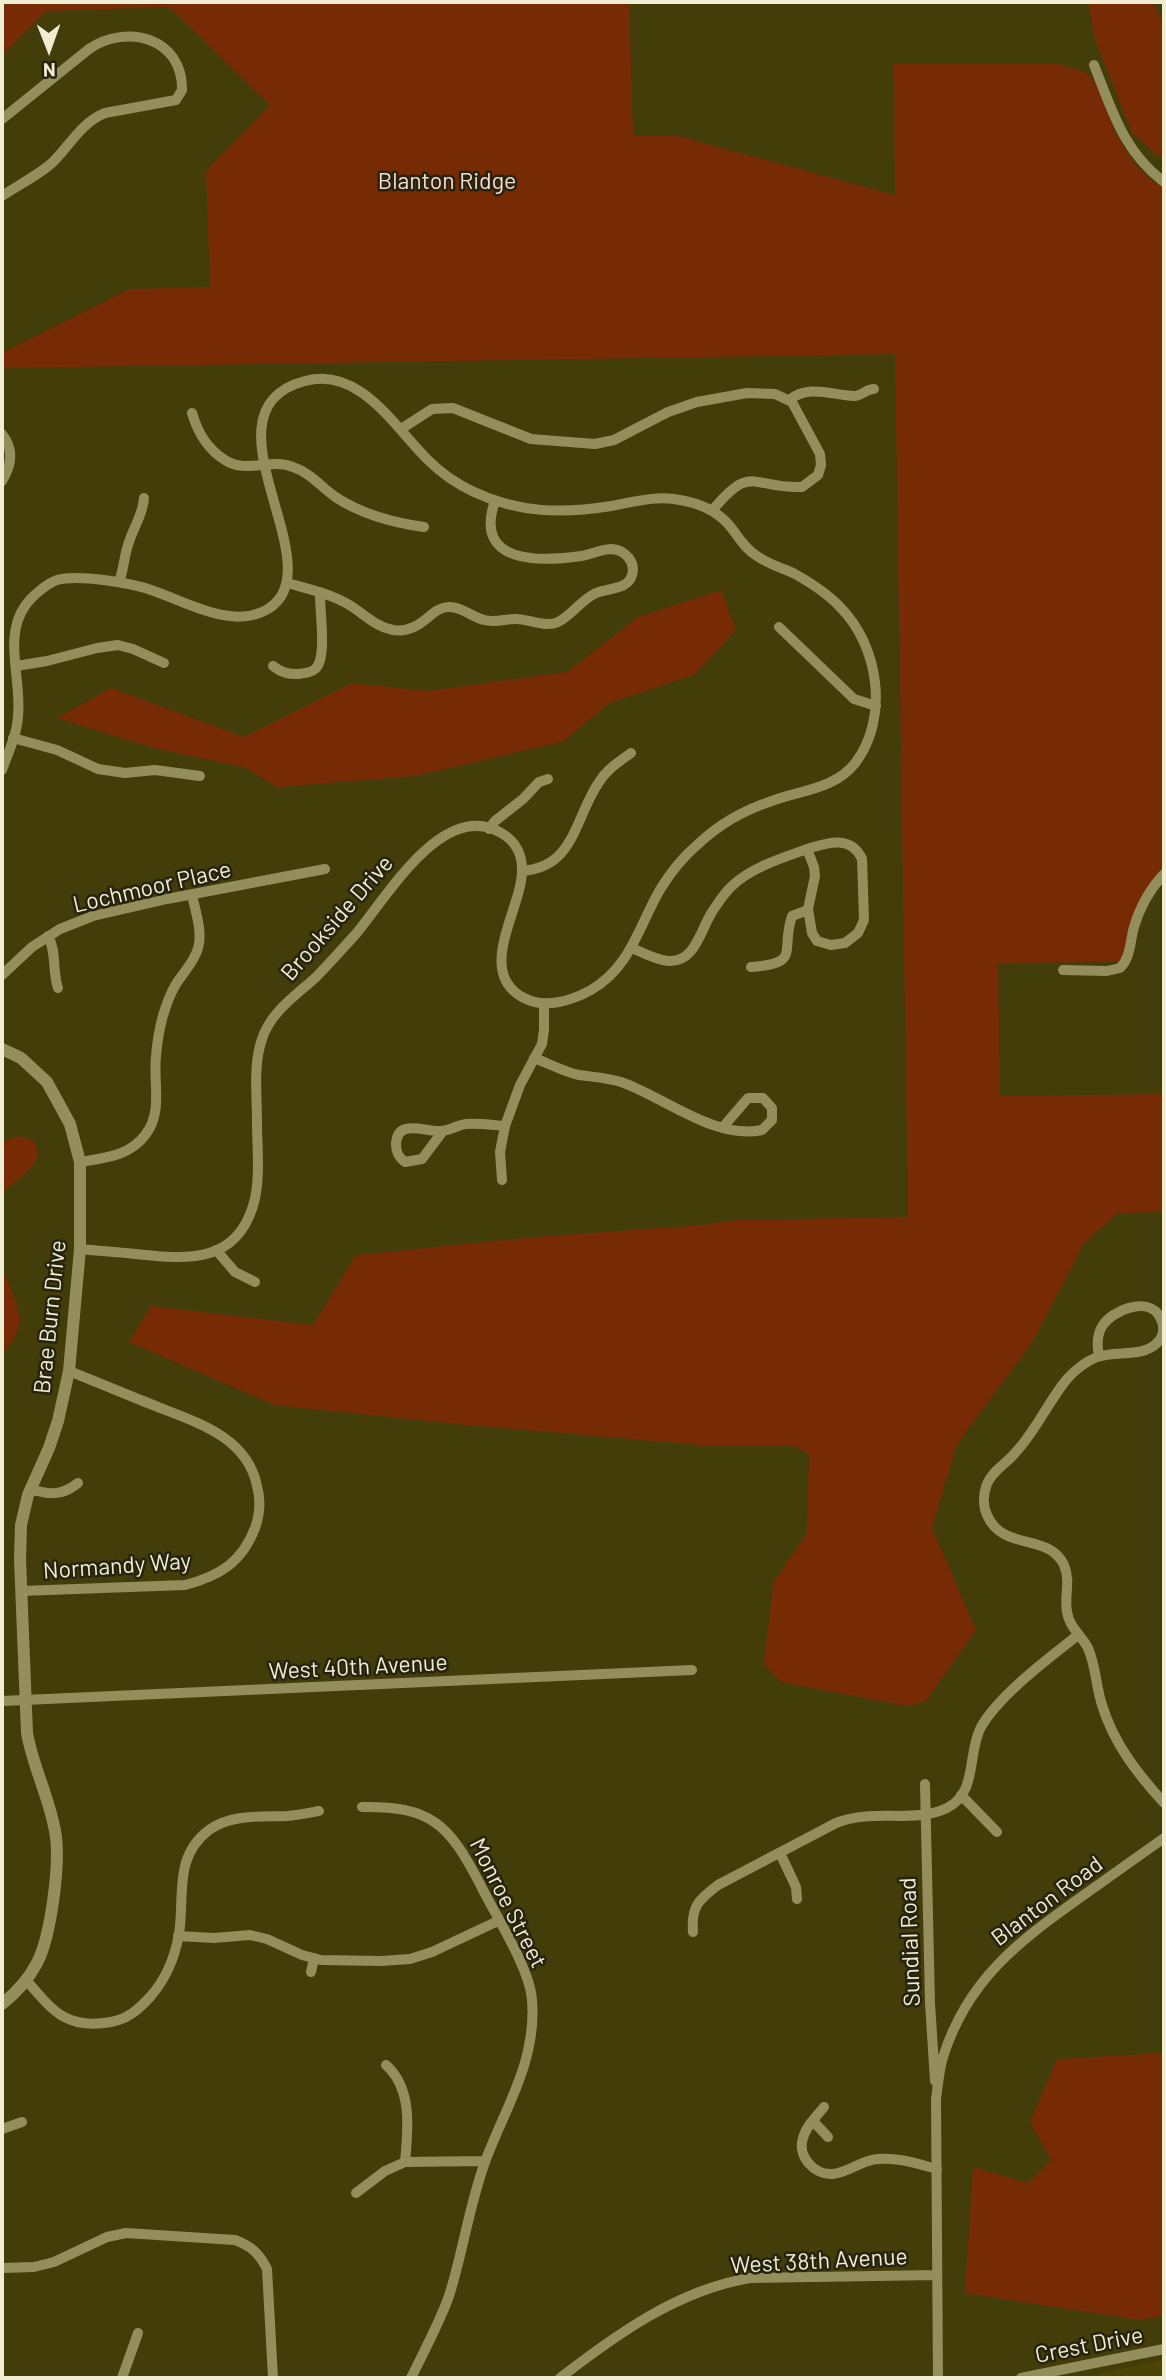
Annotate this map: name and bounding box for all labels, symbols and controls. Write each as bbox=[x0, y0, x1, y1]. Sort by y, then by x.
north arrow bbox=[14, 14, 84, 84]
text: N bbox=[43, 59, 56, 82]
park label: Blanton Ridge bbox=[378, 167, 516, 195]
street label: Brookside Drive bbox=[275, 850, 399, 986]
street label: Lochmoor Place bbox=[70, 855, 234, 919]
street label: Brae Burn Drive bbox=[28, 1239, 72, 1395]
street label: Normandy Way bbox=[42, 1547, 192, 1585]
street label: West 40th Avenue bbox=[268, 1649, 448, 1685]
street label: Monroe Street bbox=[464, 1834, 552, 1972]
street label: Blanton Road bbox=[986, 1850, 1108, 1952]
street label: Sundial Road bbox=[894, 1877, 926, 2007]
street label: West 38th Avenue bbox=[730, 2243, 908, 2279]
street label: Crest Drive bbox=[1033, 2321, 1145, 2369]

